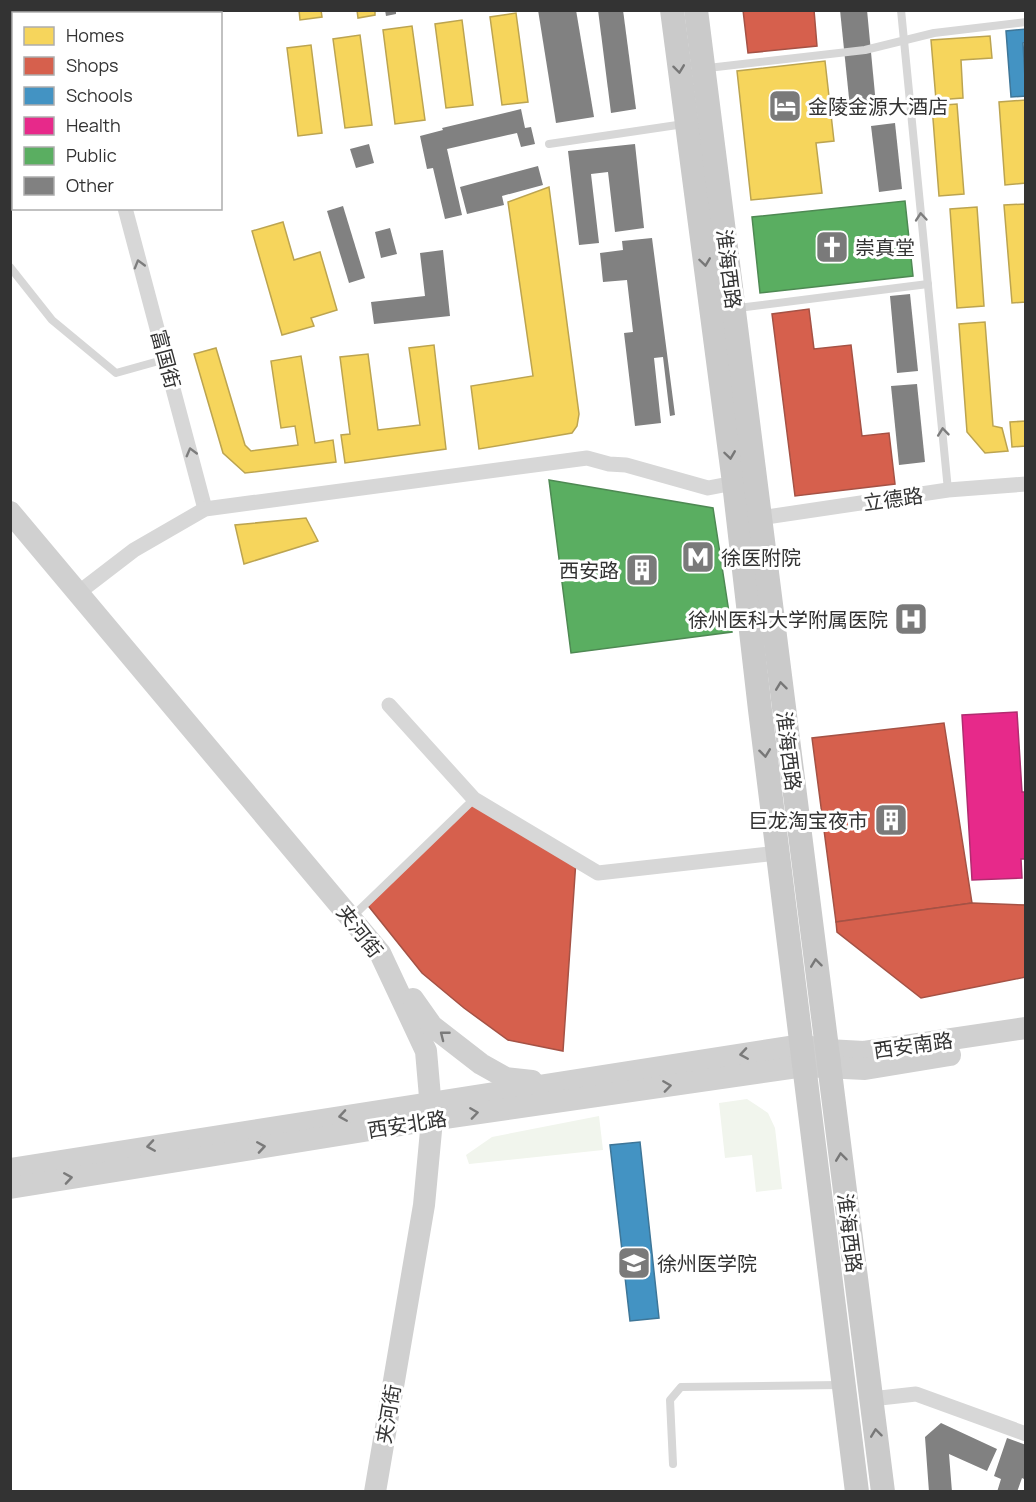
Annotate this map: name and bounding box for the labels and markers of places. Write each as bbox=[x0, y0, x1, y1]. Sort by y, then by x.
hotel icon: 金陵金源大酒店 bbox=[767, 88, 803, 124]
place label: 金陵金源大酒店 bbox=[808, 93, 948, 120]
church icon: 崇真堂 bbox=[814, 229, 850, 265]
place label: 崇真堂 bbox=[855, 234, 915, 261]
metro station icon: 徐医附院 bbox=[680, 539, 716, 575]
place label: 徐医附院 bbox=[721, 544, 801, 571]
building icon: 西安路 bbox=[624, 552, 660, 588]
place label: 西安路 bbox=[559, 557, 619, 584]
hospital icon: 徐州医科大学附属医院 bbox=[893, 601, 929, 637]
place label: 徐州医科大学附属医院 bbox=[688, 606, 888, 633]
building icon: 巨龙淘宝夜市 bbox=[873, 802, 909, 838]
place label: 巨龙淘宝夜市 bbox=[748, 807, 868, 834]
school or university icon: 徐州医学院 bbox=[616, 1245, 652, 1281]
place label: 徐州医学院 bbox=[657, 1250, 757, 1277]

